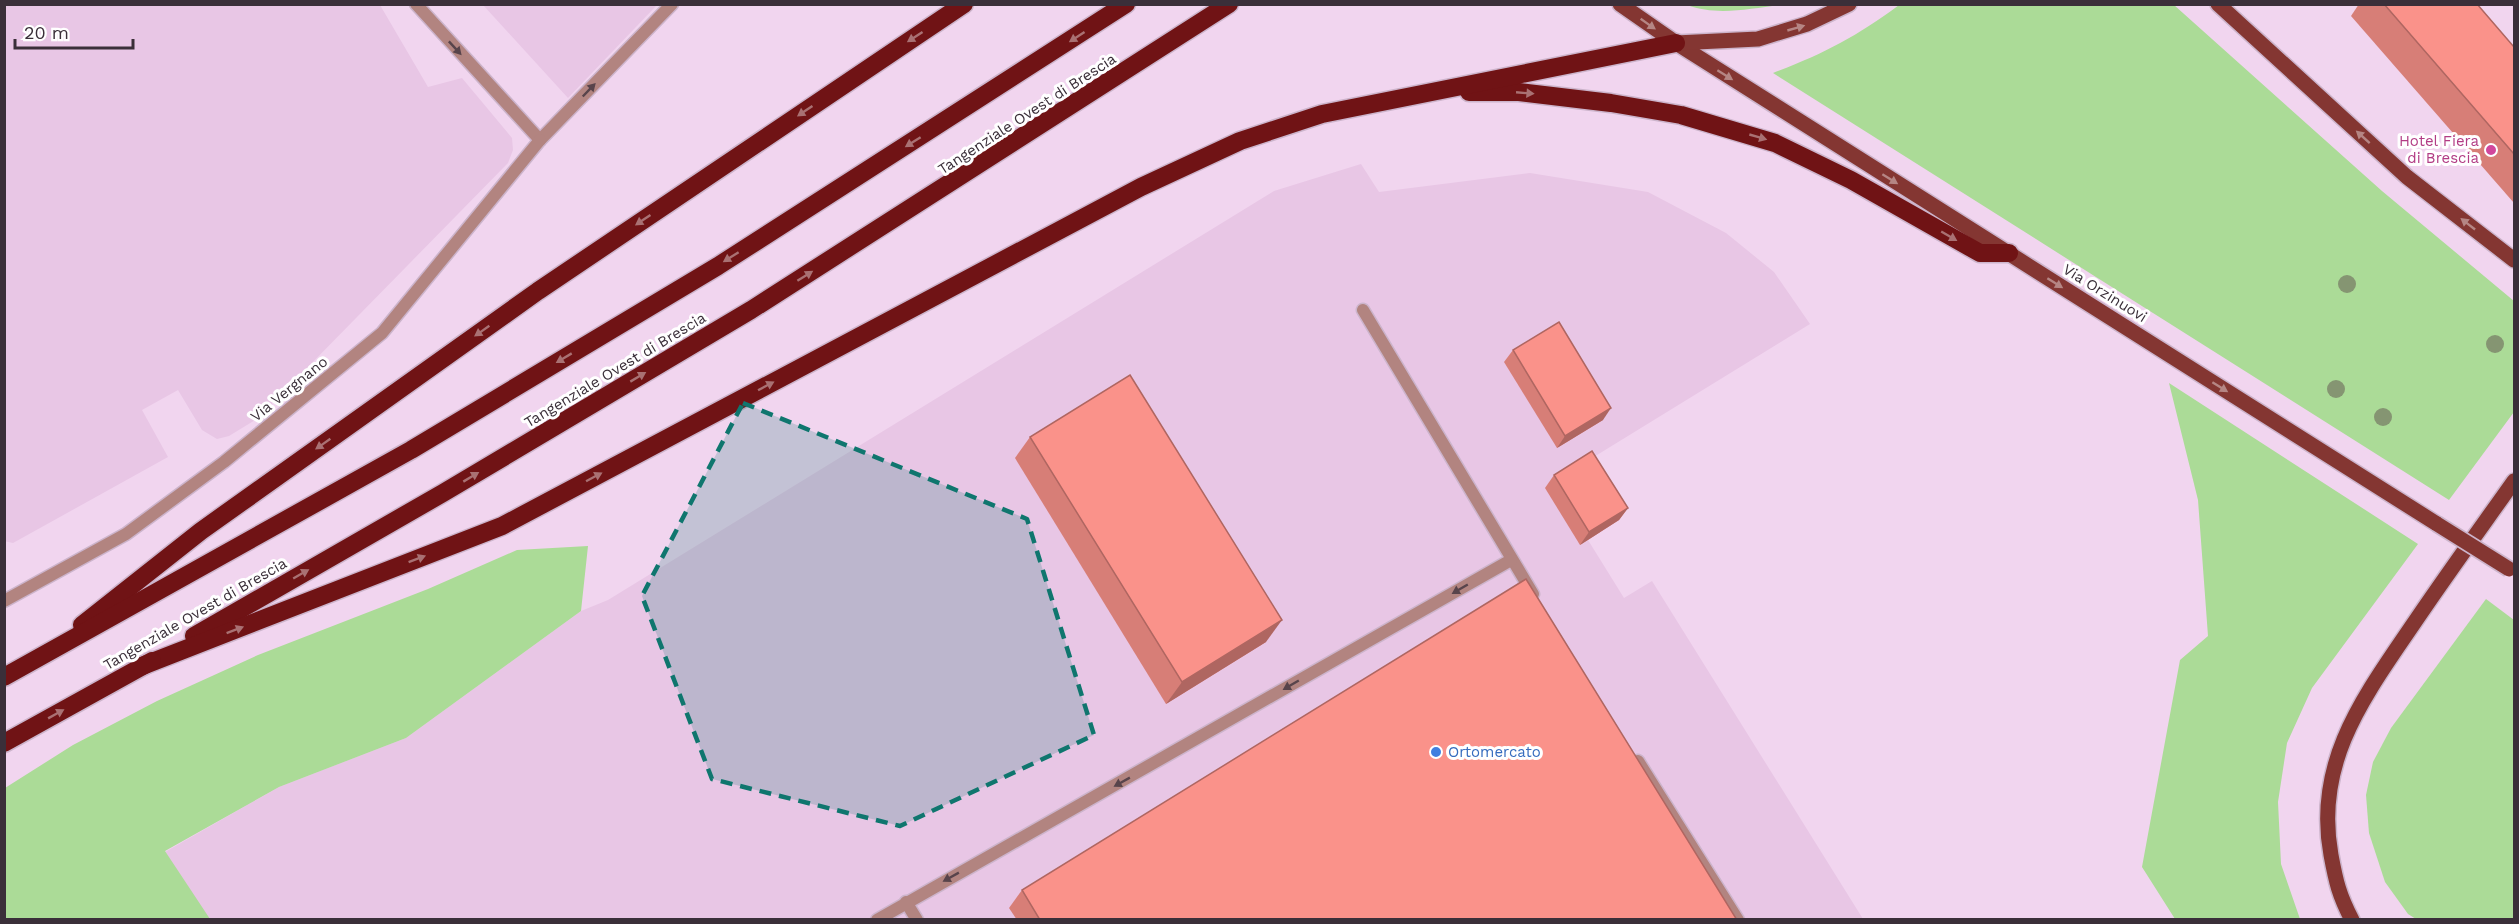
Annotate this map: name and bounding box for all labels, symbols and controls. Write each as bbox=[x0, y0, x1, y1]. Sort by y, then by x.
scale bar bbox=[15, 12, 134, 50]
one-way arrow bbox=[1640, 18, 1656, 29]
text: 20 m bbox=[24, 22, 69, 43]
one-way arrow bbox=[1787, 23, 1805, 32]
one-way arrow bbox=[906, 31, 923, 42]
one-way arrow bbox=[1069, 31, 1086, 42]
one-way arrow bbox=[448, 40, 462, 54]
street label: Tangenziale Ovest di Brescia bbox=[935, 49, 1120, 178]
one-way arrow bbox=[1717, 69, 1733, 80]
one-way arrow bbox=[582, 82, 596, 97]
one-way arrow bbox=[1516, 88, 1535, 98]
one-way arrow bbox=[797, 105, 813, 117]
one-way arrow bbox=[2356, 130, 2371, 144]
place label: Hotel Fiera di Brescia bbox=[2399, 132, 2480, 167]
one-way arrow bbox=[1748, 133, 1767, 143]
one-way arrow bbox=[905, 136, 921, 147]
marker: Hotel Fiera di Brescia bbox=[2484, 143, 2498, 157]
one-way arrow bbox=[1882, 173, 1898, 184]
one-way arrow bbox=[635, 214, 651, 225]
one-way arrow bbox=[2461, 219, 2476, 231]
one-way arrow bbox=[1941, 231, 1958, 241]
one-way arrow bbox=[723, 252, 739, 263]
street label: Via Orzinuovi bbox=[2060, 260, 2150, 326]
one-way arrow bbox=[797, 271, 813, 282]
one-way arrow bbox=[2047, 277, 2063, 288]
street label: Tangenziale Ovest di Brescia bbox=[521, 308, 710, 431]
one-way arrow bbox=[475, 325, 491, 337]
street label: Via Vergnano bbox=[247, 352, 331, 426]
one-way arrow bbox=[556, 353, 572, 364]
one-way arrow bbox=[630, 372, 646, 383]
one-way arrow bbox=[758, 381, 775, 391]
one-way arrow bbox=[2212, 381, 2228, 392]
one-way arrow bbox=[316, 438, 332, 450]
one-way arrow bbox=[463, 471, 479, 482]
one-way arrow bbox=[585, 472, 602, 482]
street label: Tangenziale Ovest di Brescia bbox=[100, 554, 290, 674]
one-way arrow bbox=[408, 554, 426, 563]
one-way arrow bbox=[293, 569, 310, 579]
one-way arrow bbox=[1452, 583, 1468, 594]
one-way arrow bbox=[227, 625, 245, 635]
one-way arrow bbox=[1283, 680, 1299, 691]
one-way arrow bbox=[47, 709, 64, 719]
place label: Ortomercato bbox=[1448, 743, 1541, 761]
marker: Ortomercato bbox=[1429, 745, 1443, 759]
one-way arrow bbox=[1113, 777, 1130, 787]
one-way arrow bbox=[942, 872, 959, 882]

